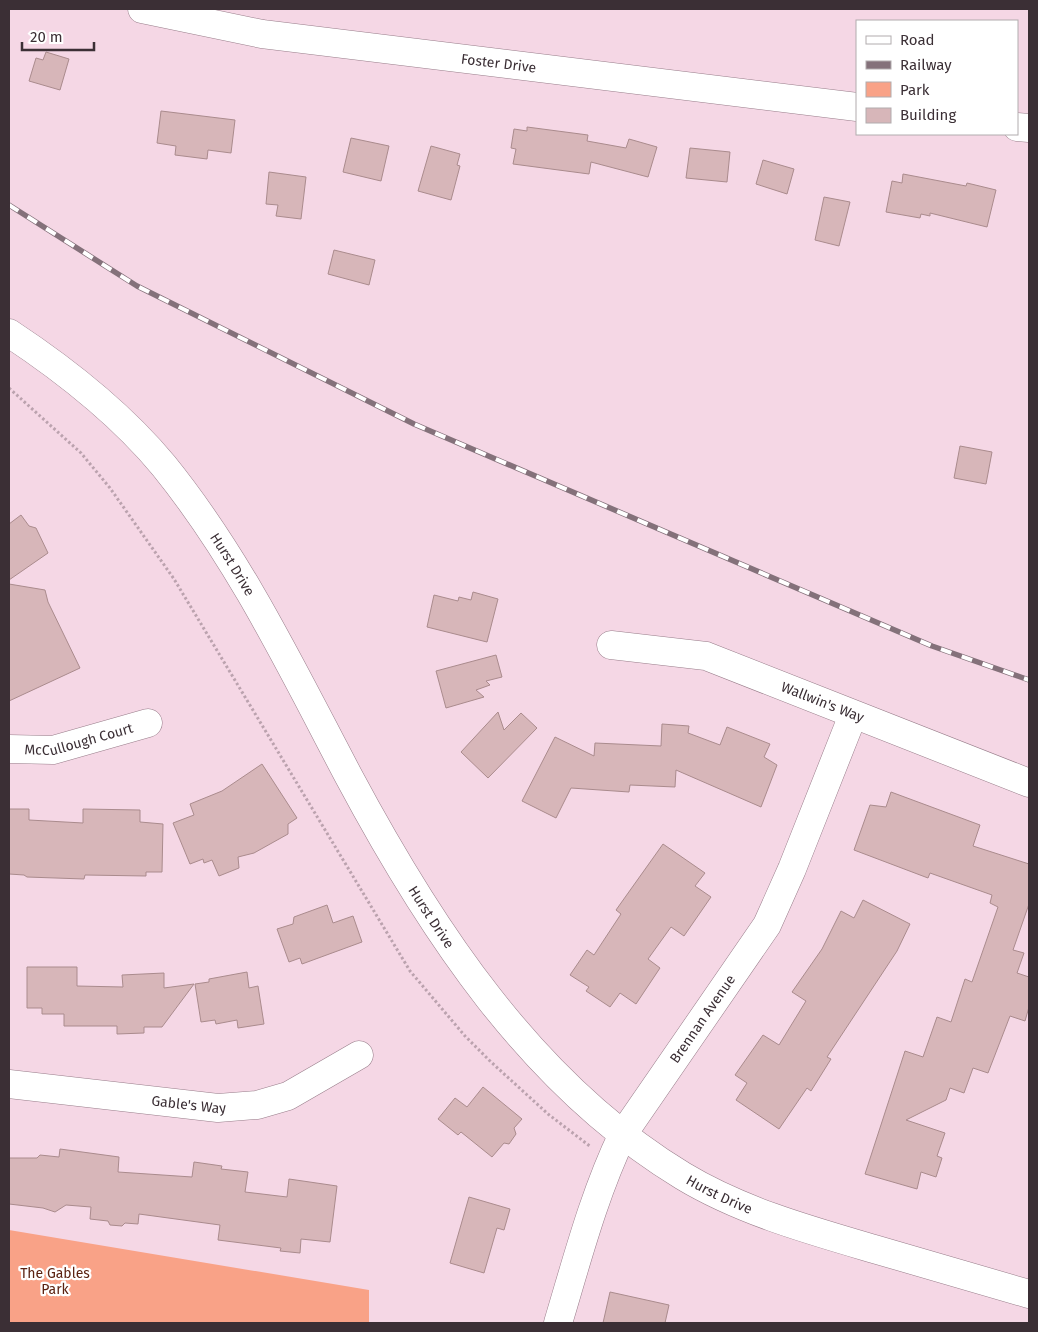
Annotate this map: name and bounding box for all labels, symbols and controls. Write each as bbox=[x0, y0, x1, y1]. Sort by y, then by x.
scale bar bbox=[22, 20, 95, 52]
legend bbox=[856, 20, 1018, 135]
text: 20 m bbox=[30, 28, 63, 46]
text: Road bbox=[900, 31, 935, 49]
street label: Foster Drive bbox=[460, 50, 537, 77]
text: Railway bbox=[900, 56, 952, 74]
text: Park bbox=[900, 81, 930, 99]
text: Building bbox=[900, 106, 956, 124]
street label: Hurst Drive bbox=[206, 530, 258, 599]
street label: Wallwin's Way bbox=[779, 678, 866, 726]
street label: McCullough Court bbox=[24, 719, 136, 760]
street label: Hurst Drive bbox=[404, 883, 458, 952]
street label: Brennan Avenue bbox=[666, 972, 739, 1067]
street label: Gable's Way bbox=[151, 1092, 227, 1117]
street label: Hurst Drive bbox=[683, 1172, 755, 1218]
park label: The Gables Park bbox=[20, 1265, 90, 1298]

